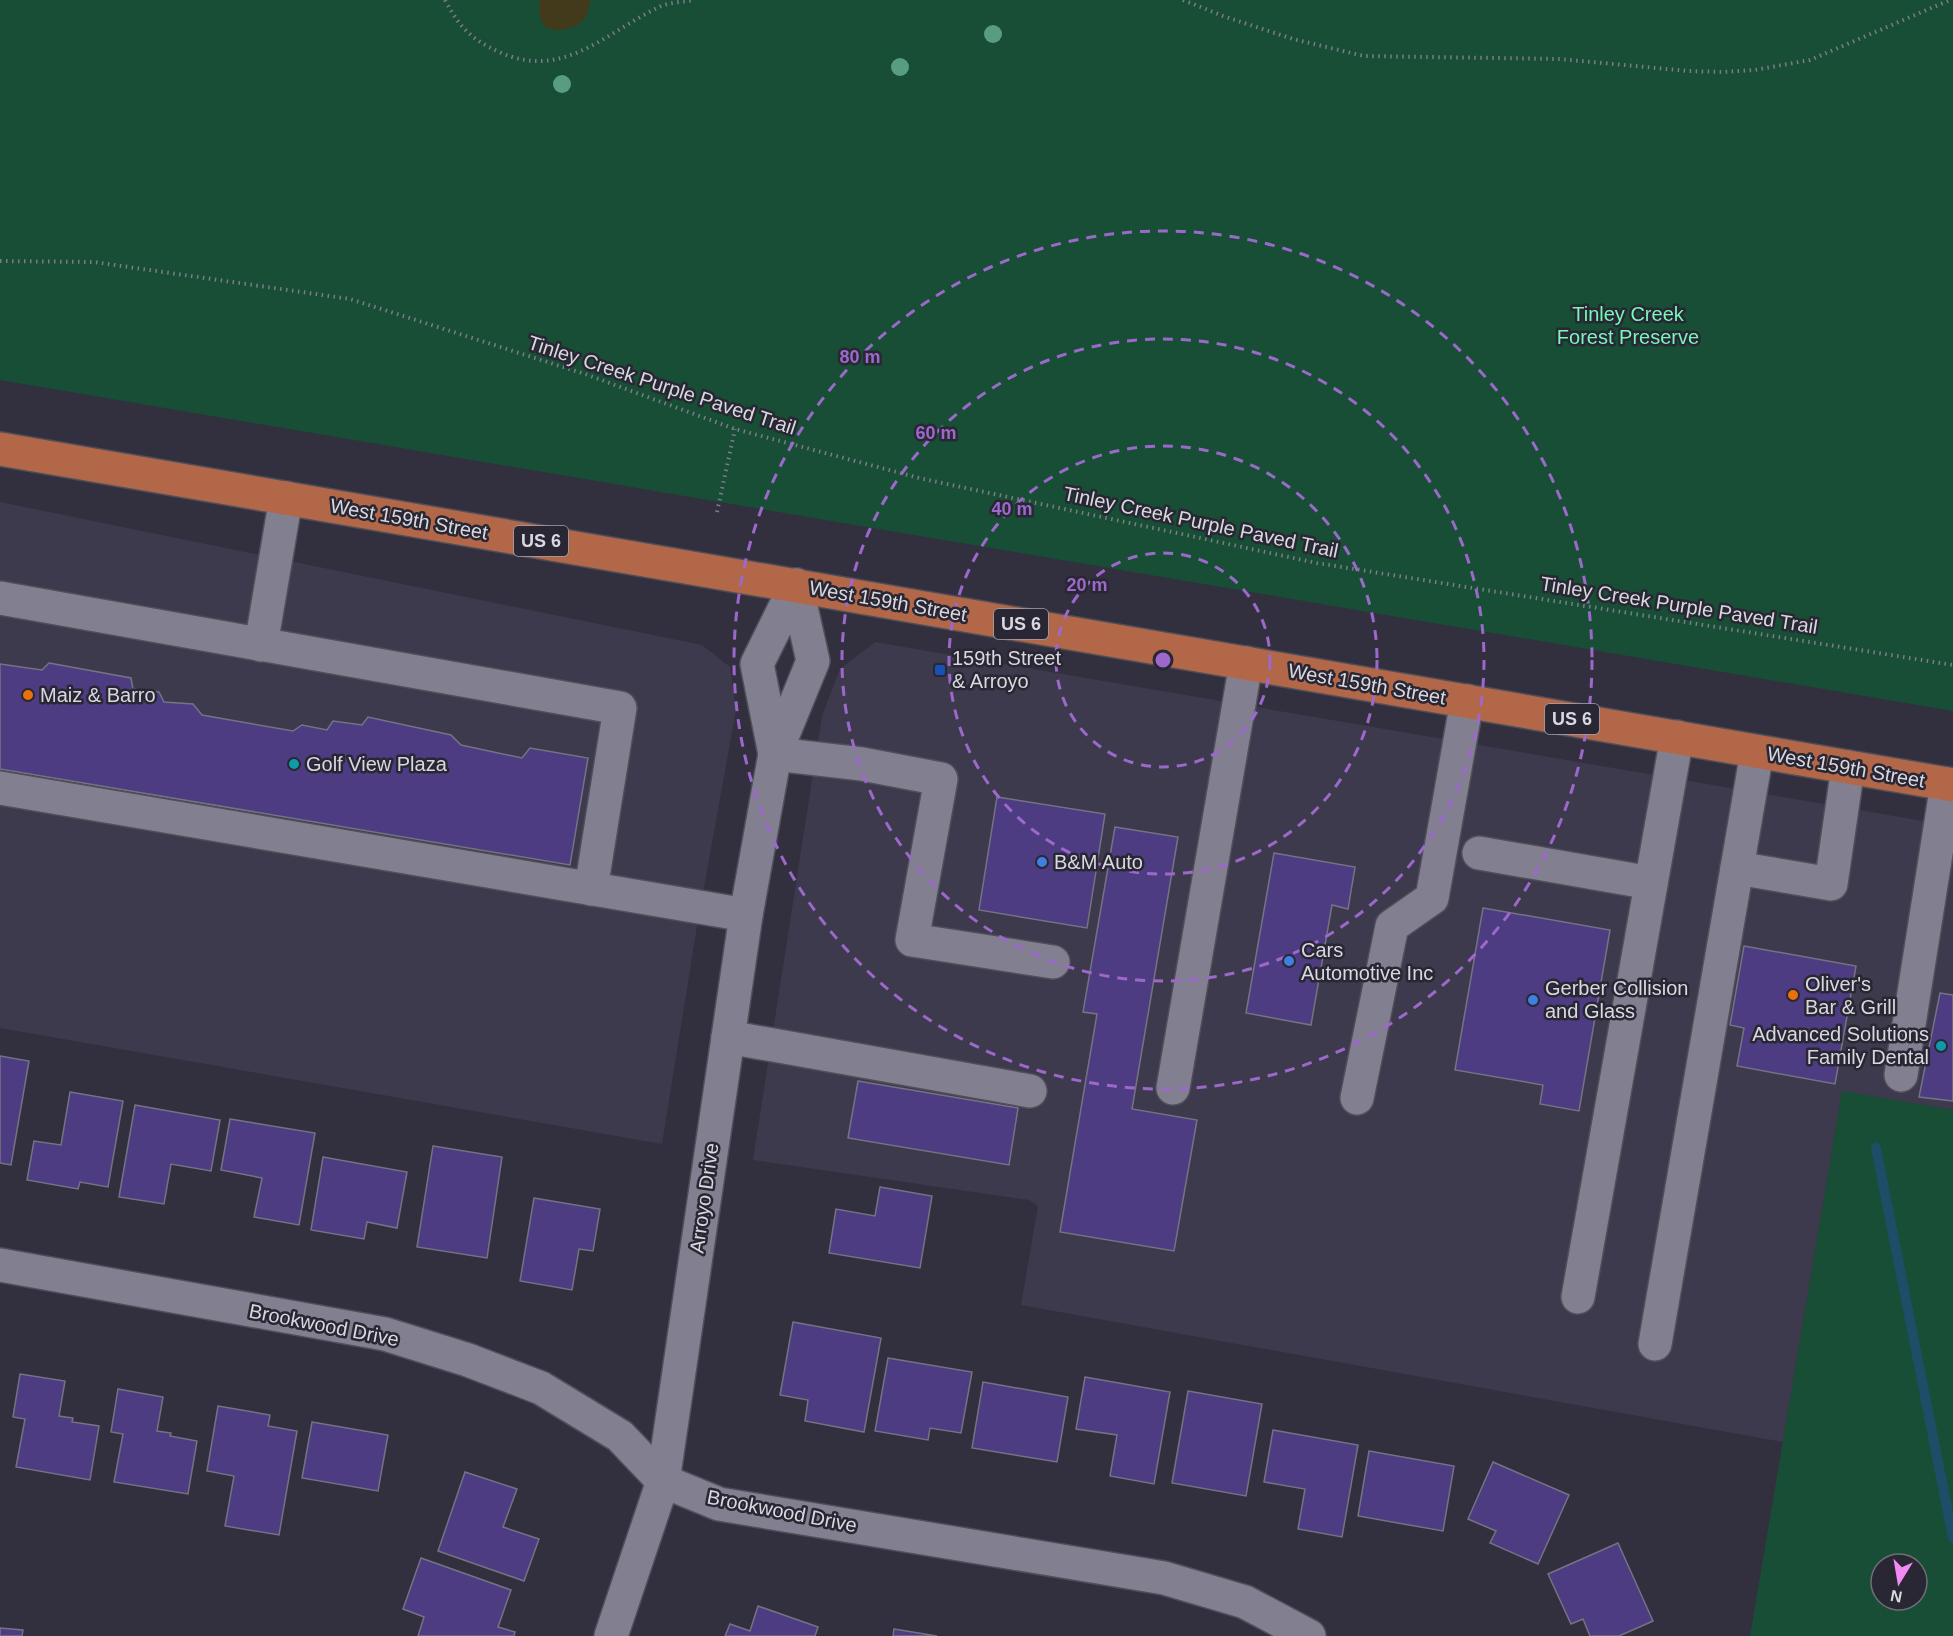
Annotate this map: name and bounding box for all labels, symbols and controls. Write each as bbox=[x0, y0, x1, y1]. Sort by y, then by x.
park label: Tinley Creek Forest Preserve bbox=[1557, 303, 1699, 348]
street label: Tinley Creek Purple Paved Trail bbox=[525, 331, 799, 439]
text: 80 m bbox=[839, 347, 881, 367]
text: 60 m bbox=[915, 423, 957, 443]
street label: Tinley Creek Purple Paved Trail bbox=[1062, 482, 1340, 562]
street label: West 159th Street bbox=[328, 494, 490, 544]
text: 40 m bbox=[991, 499, 1033, 519]
road number: US 6 bbox=[514, 526, 568, 556]
street label: Tinley Creek Purple Paved Trail bbox=[1539, 572, 1819, 638]
text: 20 m bbox=[1066, 575, 1108, 595]
street label: West 159th Street bbox=[807, 576, 969, 626]
road number: US 6 bbox=[994, 609, 1048, 639]
place label: 159th Street & Arroyo bbox=[952, 647, 1061, 692]
centre of rings bbox=[1153, 650, 1173, 670]
street label: West 159th Street bbox=[1286, 659, 1448, 709]
marker: 159th Street & Arroyo bbox=[933, 663, 947, 677]
place label: Maiz & Barro bbox=[40, 684, 156, 706]
marker: Maiz & Barro bbox=[21, 688, 35, 702]
road number: US 6 bbox=[1545, 704, 1599, 734]
street label: West 159th Street bbox=[1765, 742, 1927, 792]
place label: Golf View Plaza bbox=[306, 753, 448, 775]
marker: Golf View Plaza bbox=[287, 757, 301, 771]
place label: B&M Auto bbox=[1054, 851, 1143, 873]
marker: B&M Auto bbox=[1035, 855, 1049, 869]
place label: Cars Automotive Inc bbox=[1301, 939, 1433, 984]
marker: Cars Automotive Inc bbox=[1282, 954, 1296, 968]
place label: Oliver's Bar & Grill bbox=[1805, 973, 1896, 1018]
place label: Gerber Collision and Glass bbox=[1545, 977, 1688, 1022]
marker: Oliver's Bar & Grill bbox=[1786, 988, 1800, 1002]
marker: Gerber Collision and Glass bbox=[1526, 993, 1540, 1007]
place label: Advanced Solutions Family Dental bbox=[1752, 1023, 1929, 1068]
marker: Advanced Solutions Family Dental bbox=[1934, 1039, 1948, 1053]
street label: Arroyo Drive bbox=[685, 1141, 723, 1255]
street label: Brookwood Drive bbox=[247, 1300, 401, 1350]
street label: Brookwood Drive bbox=[705, 1486, 859, 1536]
north arrow bbox=[1869, 1552, 1929, 1612]
text: N bbox=[1889, 1587, 1904, 1606]

